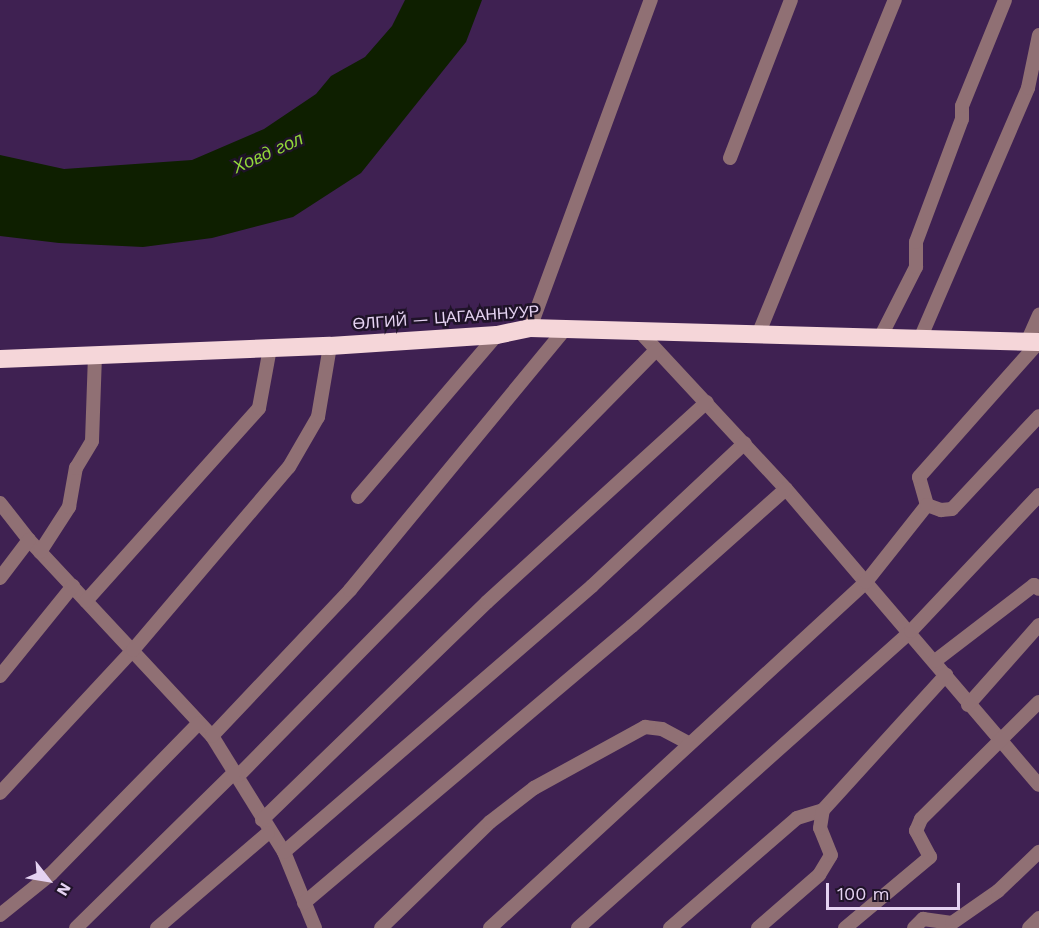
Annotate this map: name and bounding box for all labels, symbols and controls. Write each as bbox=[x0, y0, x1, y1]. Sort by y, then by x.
water label: Ховд гол bbox=[229, 128, 307, 178]
street label: ӨЛГИЙ — ЦАГААННУУР bbox=[352, 302, 540, 334]
north arrow bbox=[18, 850, 78, 910]
scale bar bbox=[829, 871, 962, 909]
text: N bbox=[53, 880, 75, 899]
text: 100 m bbox=[837, 883, 890, 904]

